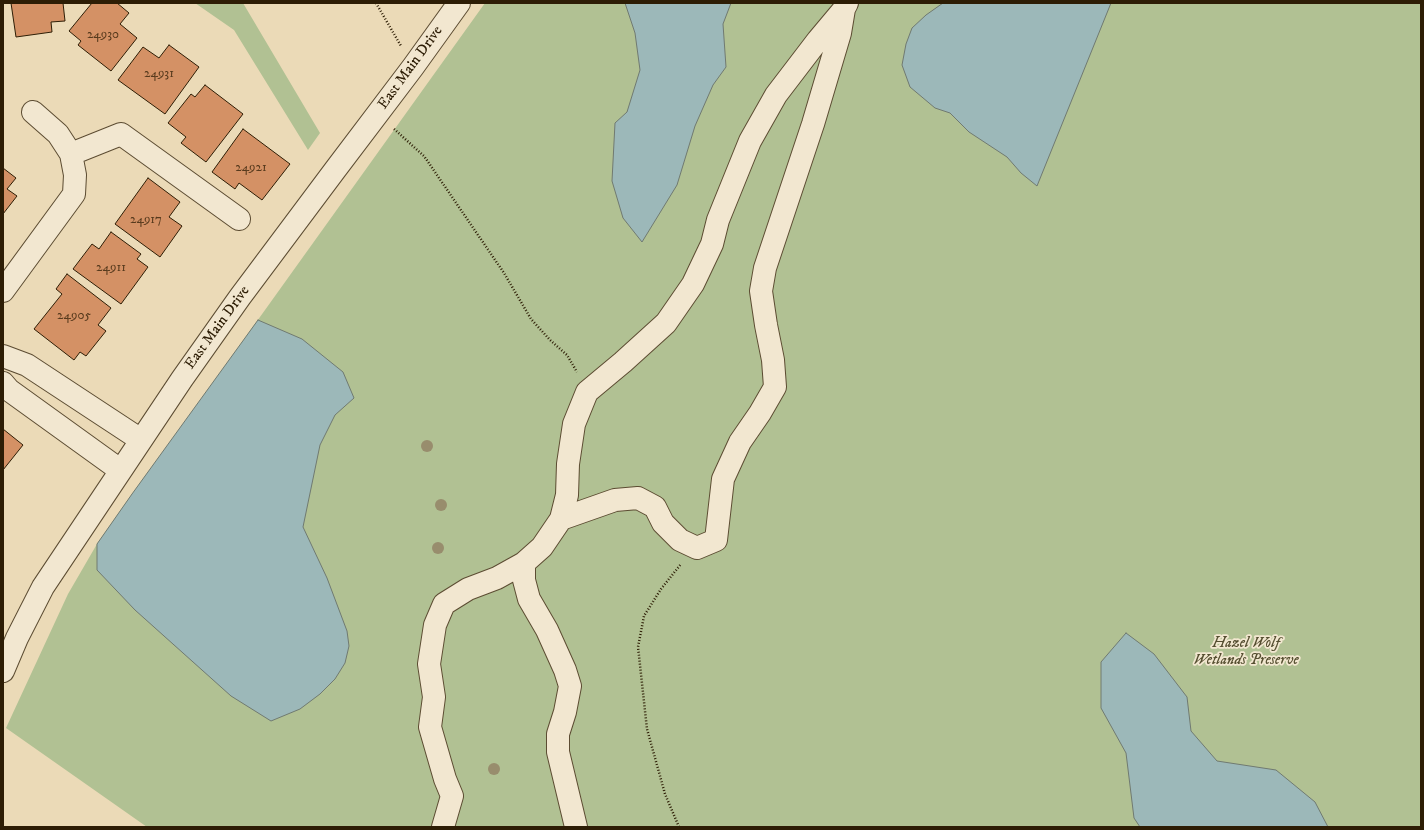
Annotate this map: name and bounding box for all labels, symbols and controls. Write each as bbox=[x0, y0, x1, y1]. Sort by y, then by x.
street label: East Main Drive bbox=[375, 23, 447, 113]
house number: 24930 bbox=[87, 27, 119, 43]
house number: 24931 bbox=[144, 66, 174, 82]
house number: 24921 bbox=[235, 160, 267, 176]
house number: 24917 bbox=[130, 212, 162, 228]
house number: 24911 bbox=[96, 260, 126, 276]
street label: East Main Drive bbox=[182, 283, 254, 373]
house number: 24905 bbox=[57, 308, 91, 324]
park label: Hazel Wolf Wetlands Preserve bbox=[1193, 635, 1299, 670]

